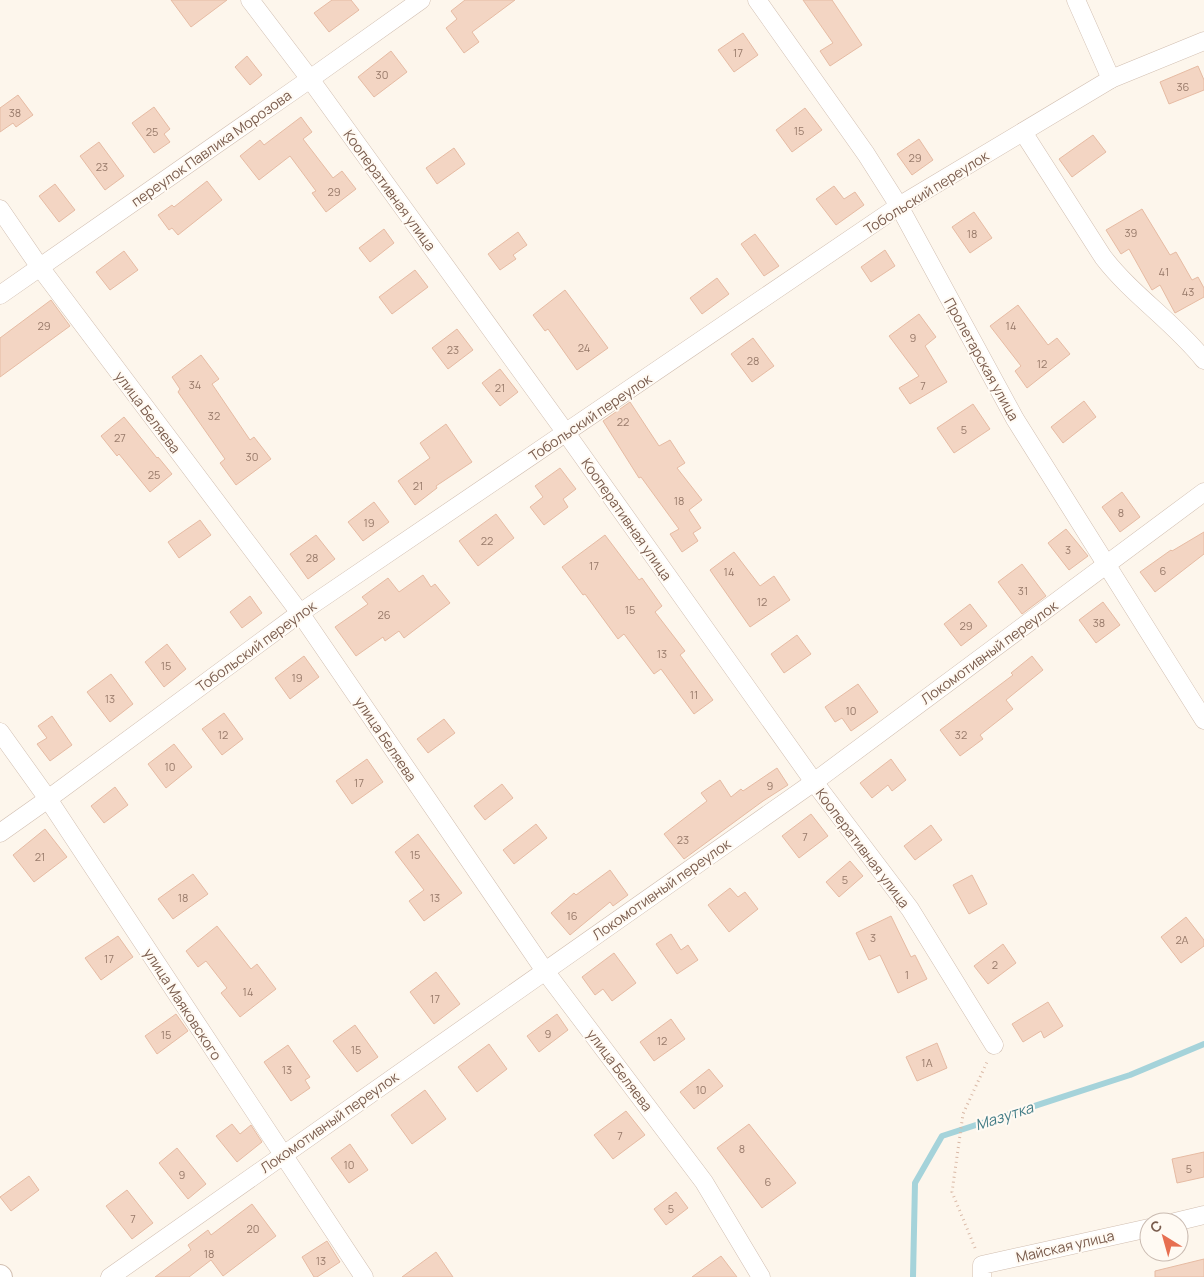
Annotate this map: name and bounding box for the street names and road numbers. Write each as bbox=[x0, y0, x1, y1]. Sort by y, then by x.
street label: переулок Павлика Морозова bbox=[127, 85, 295, 211]
street label: Кооперативная улица bbox=[340, 126, 440, 254]
street label: Тобольский переулок bbox=[860, 145, 993, 238]
street label: Пролетарская улица bbox=[940, 294, 1024, 424]
street label: улица Беляева bbox=[111, 367, 185, 457]
street label: Тобольский переулок bbox=[525, 368, 656, 465]
street label: Кооперативная улица bbox=[578, 454, 676, 584]
street label: Тобольский переулок bbox=[192, 595, 321, 696]
street label: Локомотивный переулок bbox=[917, 595, 1062, 708]
street label: улица Беляева bbox=[351, 693, 421, 785]
street label: Кооперативная улица bbox=[812, 784, 914, 912]
street label: Локомотивный переулок bbox=[588, 833, 735, 944]
street label: улица Маяковского bbox=[140, 944, 226, 1064]
street label: улица Беляева bbox=[583, 1025, 657, 1115]
street label: Локомотивный переулок bbox=[256, 1066, 403, 1177]
street label: Майская улица bbox=[1014, 1225, 1116, 1267]

